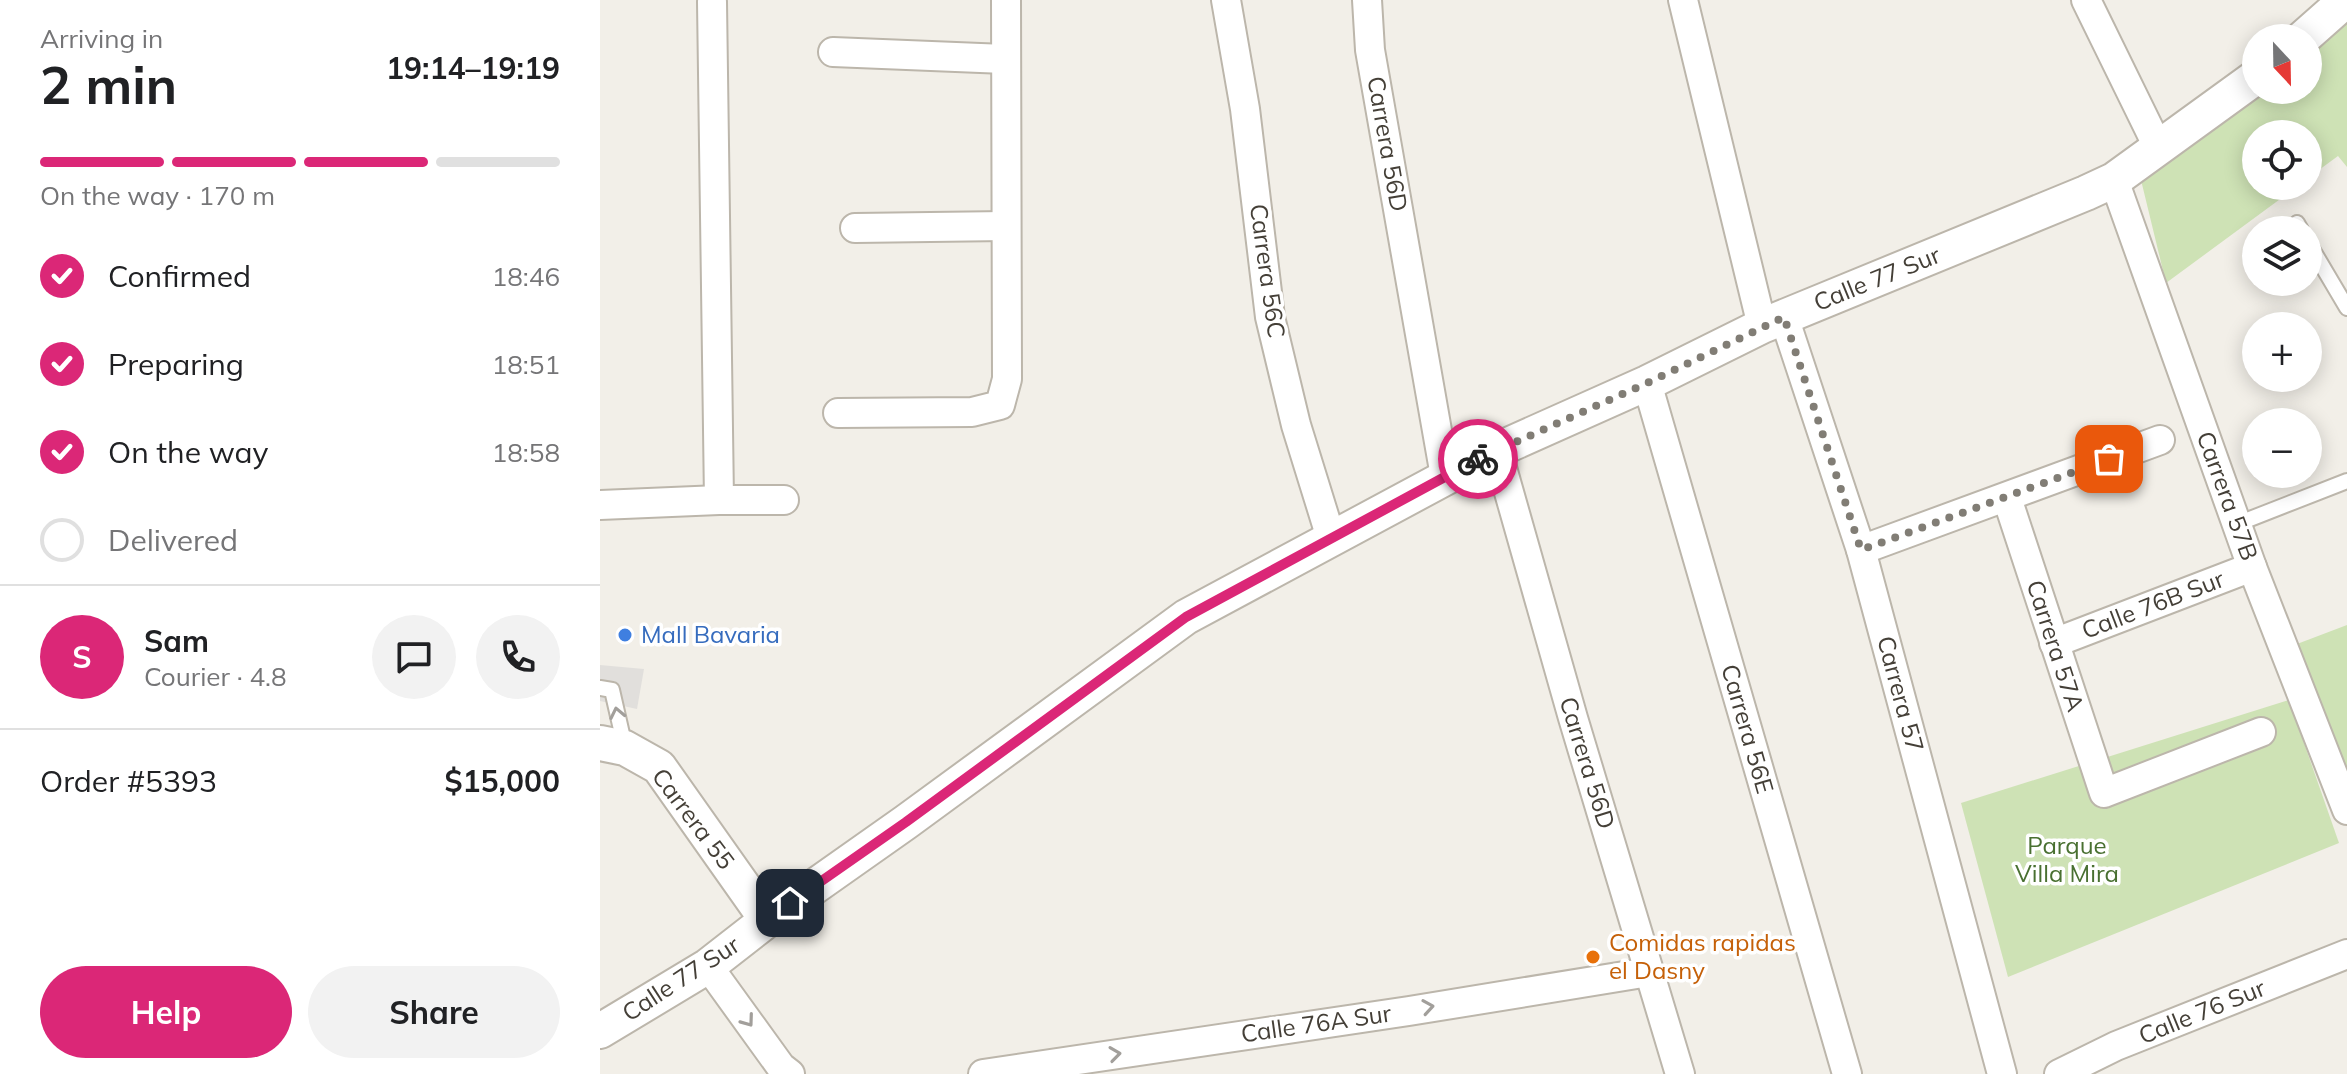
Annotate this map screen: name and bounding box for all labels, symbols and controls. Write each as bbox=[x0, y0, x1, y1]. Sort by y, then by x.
text: Arriving in bbox=[40, 22, 163, 55]
north arrow bbox=[2242, 24, 2322, 104]
map controls bbox=[2242, 24, 2322, 488]
text: 19:14–19:19 bbox=[386, 49, 560, 87]
text: 2 min bbox=[40, 52, 177, 117]
street label: Carrera 56D bbox=[1361, 74, 1415, 214]
button: locate bbox=[2242, 120, 2322, 200]
text: On the way · 170 m bbox=[40, 179, 275, 212]
street label: Carrera 56C bbox=[1244, 202, 1292, 340]
button: layers bbox=[2242, 216, 2322, 296]
street label: Calle 77 Sur bbox=[1809, 239, 1945, 317]
icon: check bbox=[40, 254, 84, 298]
text: Confirmed bbox=[108, 257, 251, 295]
text: 18:46 bbox=[492, 260, 560, 293]
button: + bbox=[2242, 312, 2322, 392]
icon: check bbox=[40, 342, 84, 386]
text: Preparing bbox=[108, 345, 244, 383]
text: 18:51 bbox=[492, 348, 560, 381]
button: − bbox=[2242, 408, 2322, 488]
courier bbox=[1438, 419, 1518, 499]
pin bbox=[2075, 425, 2143, 493]
street label: Carrera 57B bbox=[2191, 427, 2265, 564]
icon: check bbox=[40, 430, 84, 474]
text: On the way bbox=[108, 433, 268, 471]
text: 18:58 bbox=[492, 436, 560, 469]
icon: bike bbox=[1456, 437, 1500, 481]
icon: bag bbox=[2087, 437, 2131, 481]
text: Delivered bbox=[108, 521, 238, 559]
street label: Calle 76B Sur bbox=[2077, 563, 2228, 645]
street label: Carrera 57A bbox=[2021, 576, 2091, 716]
button: chat bbox=[372, 615, 456, 699]
button: phone bbox=[476, 615, 560, 699]
place label: Mall Bavaria bbox=[641, 619, 780, 649]
text: Sam bbox=[144, 622, 209, 660]
marker: Mall Bavaria bbox=[616, 626, 634, 644]
street label: Carrera 57 bbox=[1871, 632, 1931, 755]
text: S bbox=[72, 638, 92, 676]
text: Courier · 4.8 bbox=[144, 660, 287, 693]
street label: Carrera 56E bbox=[1715, 661, 1781, 797]
street label: Carrera 56D bbox=[1554, 693, 1622, 832]
one-way arrow bbox=[609, 707, 626, 720]
text: Order #5393 bbox=[40, 762, 217, 800]
text: $15,000 bbox=[445, 762, 560, 800]
street label: Carrera 55 bbox=[646, 762, 742, 875]
park label: Parque Villa Mira bbox=[2015, 830, 2119, 888]
pin bbox=[756, 869, 824, 937]
icon: home bbox=[768, 881, 812, 925]
place label: Comidas rapidas el Dasny bbox=[1609, 927, 1796, 985]
street label: Calle 77 Sur bbox=[616, 929, 745, 1027]
marker: Comidas rapidas el Dasny bbox=[1584, 948, 1602, 966]
button: Help bbox=[40, 966, 292, 1058]
button: Share bbox=[308, 966, 560, 1058]
street label: Calle 76 Sur bbox=[2134, 972, 2270, 1050]
street label: Calle 76A Sur bbox=[1239, 998, 1393, 1048]
one-way arrow bbox=[1421, 1000, 1435, 1017]
one-way arrow bbox=[738, 1013, 752, 1027]
one-way arrow bbox=[1108, 1046, 1122, 1063]

